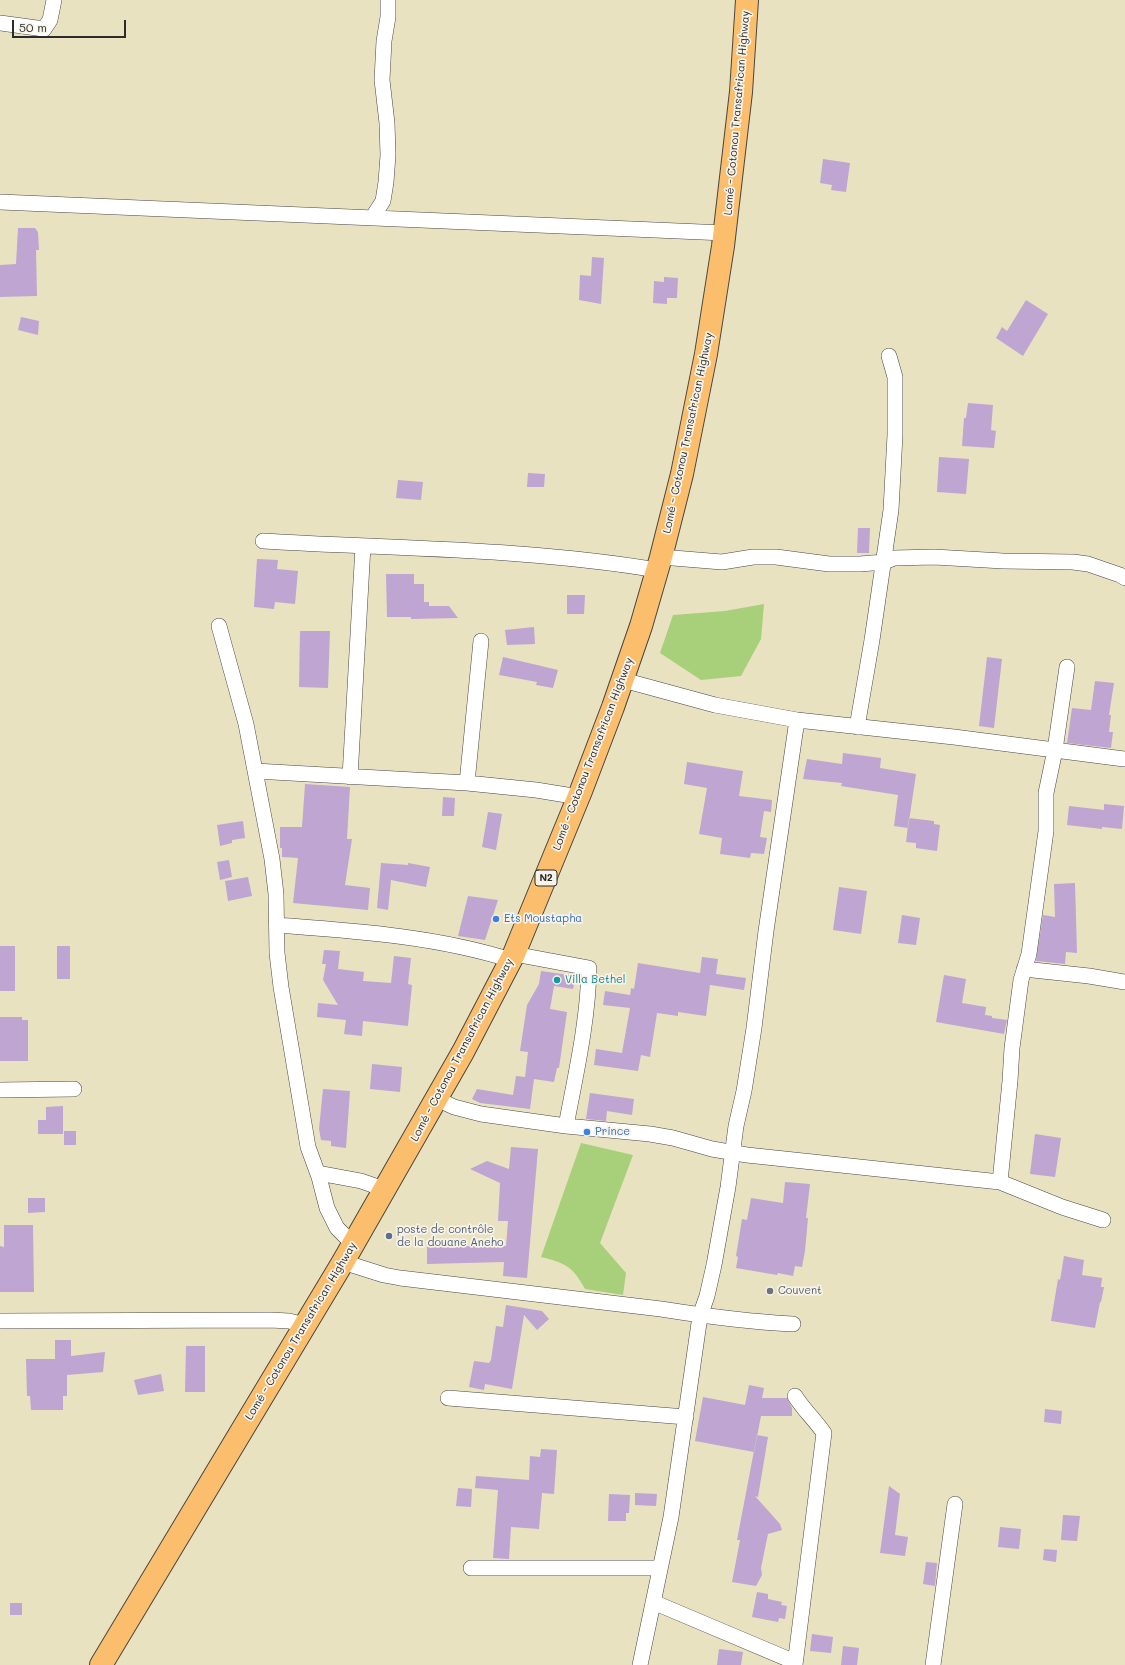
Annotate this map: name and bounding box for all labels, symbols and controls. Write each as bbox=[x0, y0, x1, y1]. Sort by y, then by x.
street label: Lomé - Cotonou Transafrican Highway bbox=[721, 10, 753, 216]
scale bar bbox=[14, 12, 128, 38]
text: 50 m bbox=[19, 19, 47, 35]
street label: Lomé - Cotonou Transafrican Highway bbox=[660, 331, 716, 535]
street label: Lomé - Cotonou Transafrican Highway bbox=[550, 656, 636, 852]
road number: N2 bbox=[535, 870, 557, 886]
place label: Ets Moustapha bbox=[504, 912, 582, 926]
marker: Ets Moustapha bbox=[491, 914, 501, 924]
street label: Lomé - Cotonou Transafrican Highway bbox=[408, 956, 516, 1144]
place label: Villa Bethel bbox=[565, 973, 626, 987]
marker: Villa Bethel bbox=[552, 975, 562, 985]
place label: Prince bbox=[595, 1125, 630, 1139]
marker: Prince bbox=[582, 1127, 592, 1137]
place label: poste de contrôle de la douane Aneho bbox=[397, 1223, 503, 1249]
marker: poste de contrôle de la douane Aneho bbox=[384, 1231, 394, 1241]
street label: Lomé - Cotonou Transafrican Highway bbox=[242, 1240, 360, 1422]
place label: Couvent bbox=[778, 1284, 822, 1298]
marker: Couvent bbox=[765, 1286, 775, 1296]

